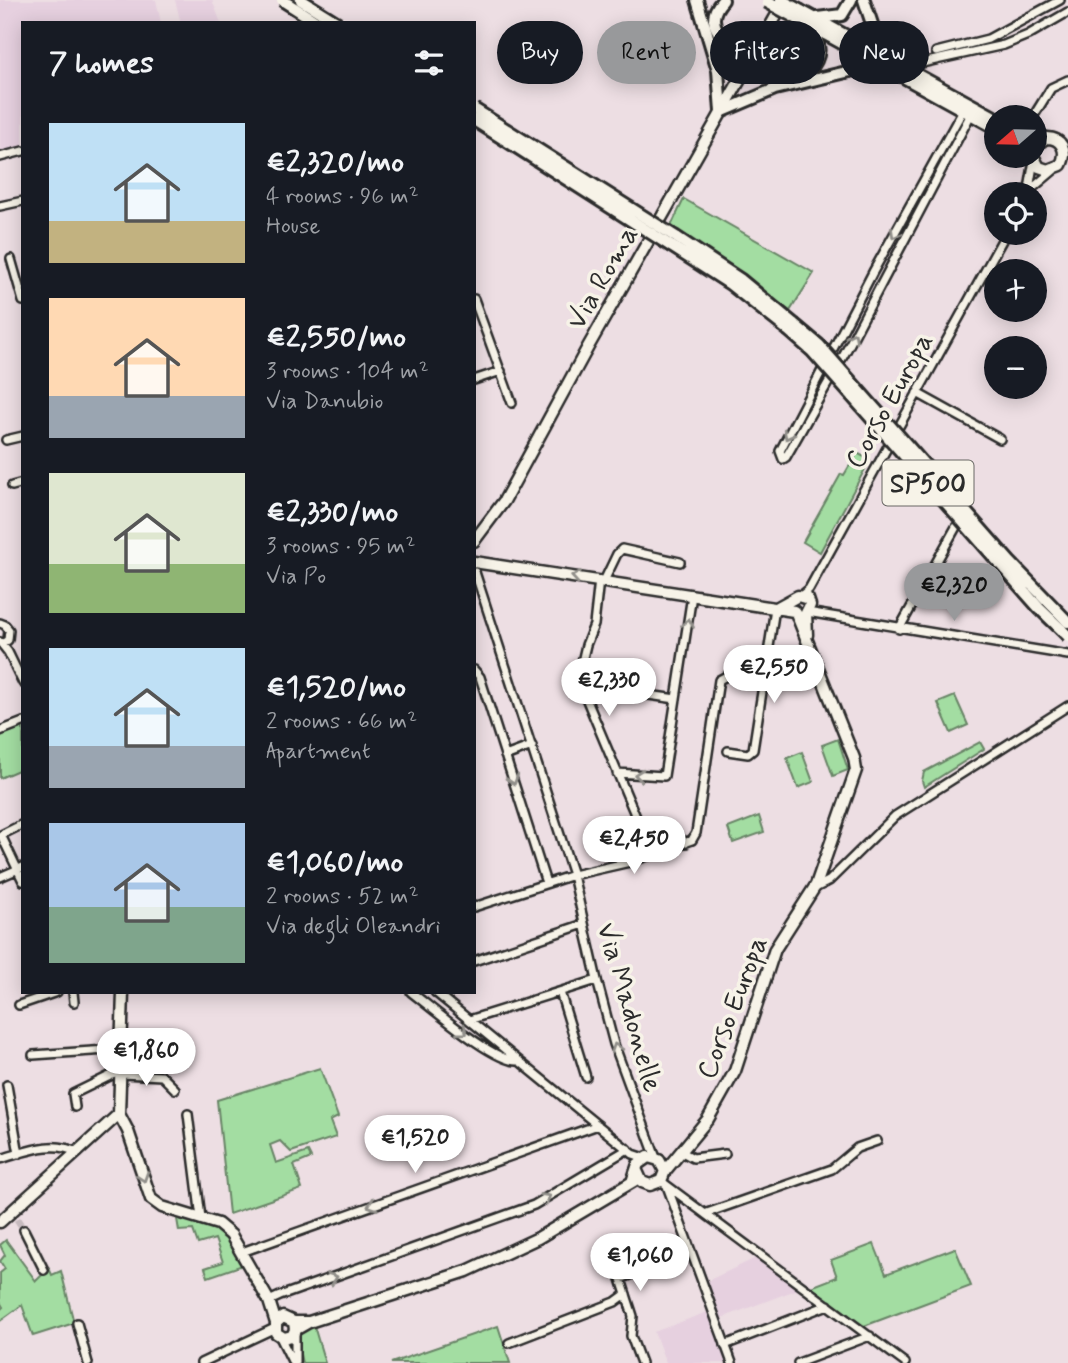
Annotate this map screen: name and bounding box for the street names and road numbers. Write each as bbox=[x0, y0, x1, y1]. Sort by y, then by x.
street label: Via Roma bbox=[559, 220, 648, 337]
street label: Corso Europa bbox=[838, 327, 943, 476]
road number: SP500 bbox=[883, 461, 974, 505]
street label: Via Madonelle bbox=[587, 919, 670, 1097]
street label: Corso Europa bbox=[689, 931, 778, 1085]

